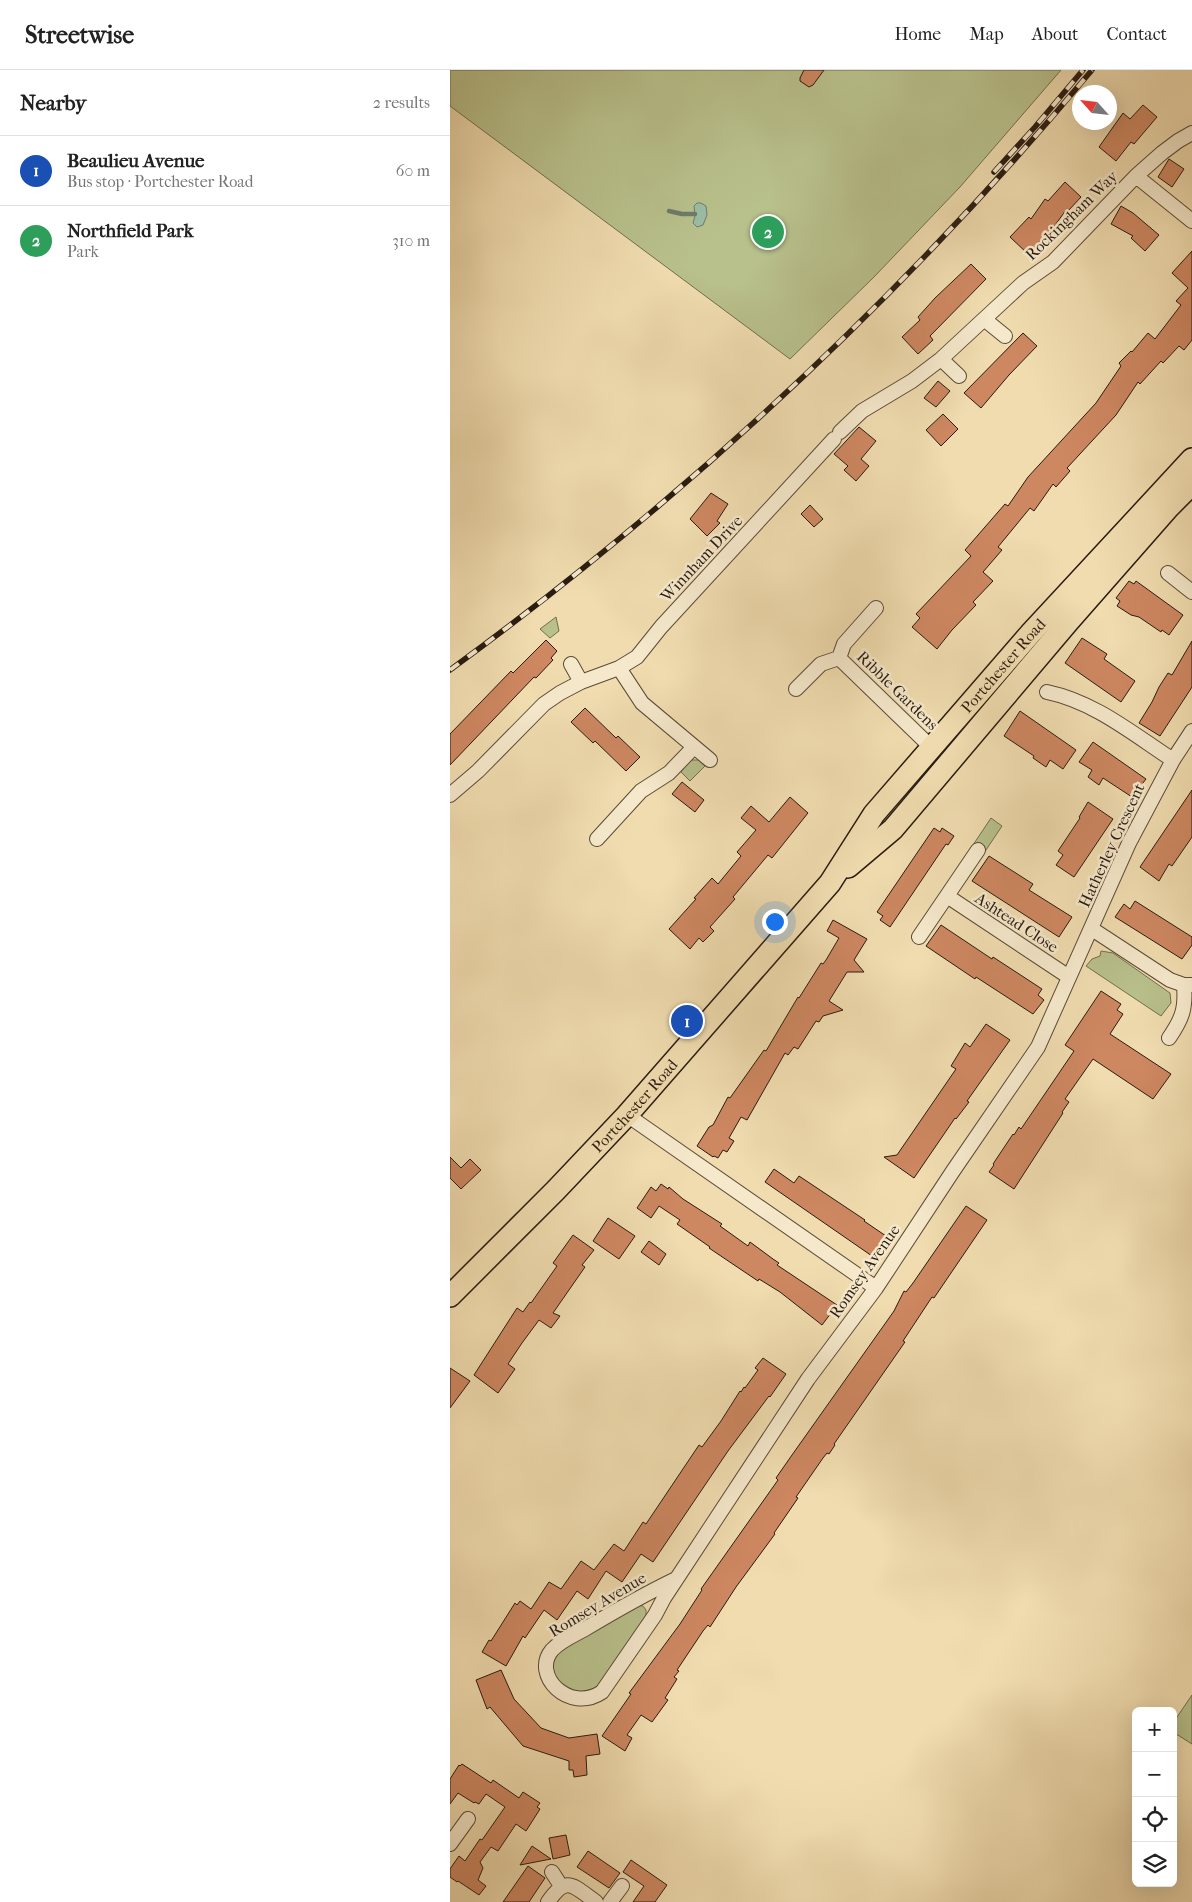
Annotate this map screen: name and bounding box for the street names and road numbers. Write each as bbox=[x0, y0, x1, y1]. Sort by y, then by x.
street label: Rockingham Way bbox=[1021, 166, 1122, 264]
street label: Winnham Drive bbox=[656, 511, 746, 606]
street label: Portchester Road bbox=[957, 614, 1050, 717]
street label: Ribble Gardens bbox=[853, 647, 942, 734]
street label: Hatherley Crescent bbox=[1074, 780, 1149, 910]
street label: Ashtead Close bbox=[971, 888, 1062, 956]
street label: Portchester Road bbox=[588, 1055, 682, 1157]
street label: Romsey Avenue bbox=[825, 1221, 904, 1322]
street label: Romsey Avenue bbox=[545, 1568, 649, 1641]

